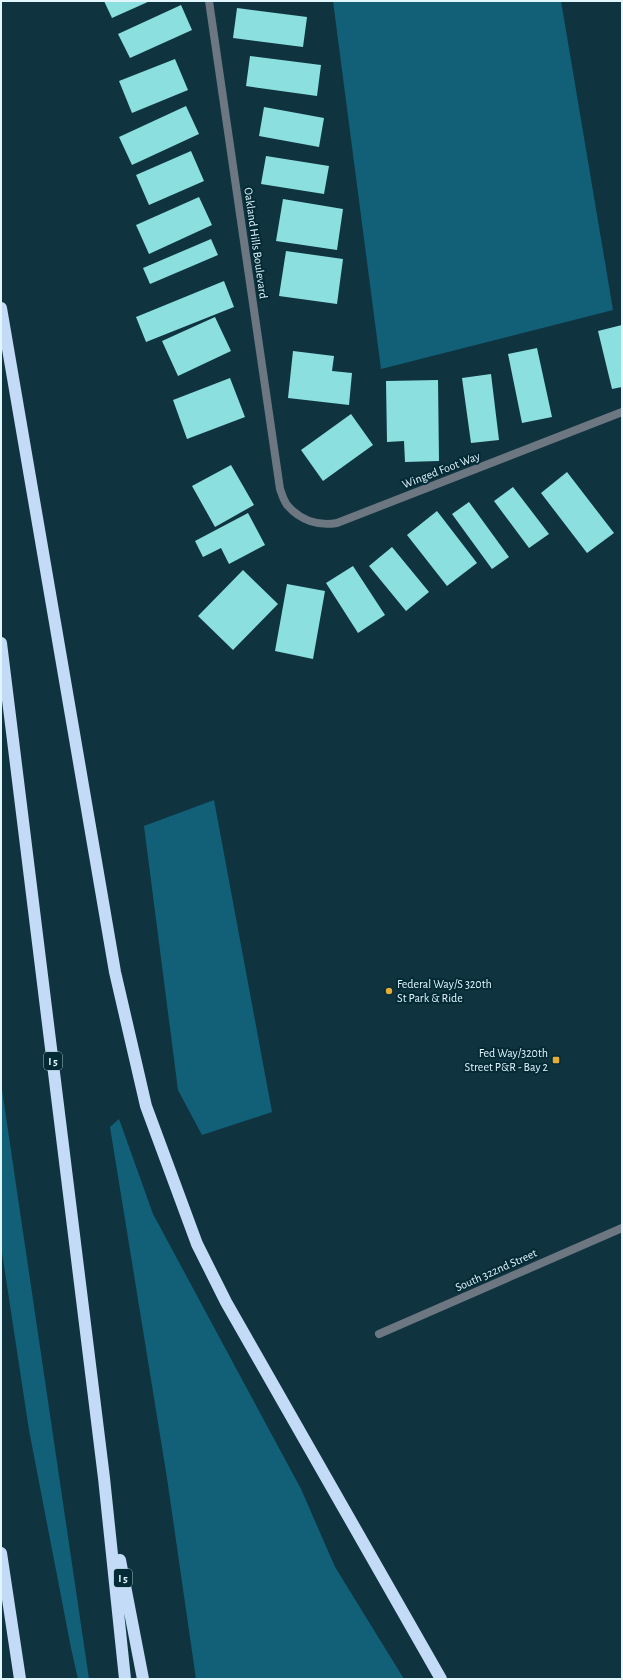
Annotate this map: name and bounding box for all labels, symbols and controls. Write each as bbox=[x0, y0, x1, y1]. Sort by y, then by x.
street label: Oakland Hills Boulevard bbox=[242, 187, 270, 299]
street label: Winged Foot Way bbox=[400, 450, 482, 491]
place label: Federal Way/S 320th St Park & Ride bbox=[397, 978, 492, 1004]
marker: Federal Way/S 320th St Park & Ride bbox=[384, 986, 394, 996]
place label: Fed Way/320th Street P&R - Bay 2 bbox=[465, 1047, 549, 1074]
road number: I 5 bbox=[44, 1052, 62, 1070]
marker: Fed Way/320th Street P&R - Bay 2 bbox=[551, 1055, 561, 1065]
street label: South 322nd Street bbox=[453, 1247, 539, 1293]
road number: I 5 bbox=[114, 1569, 132, 1587]

